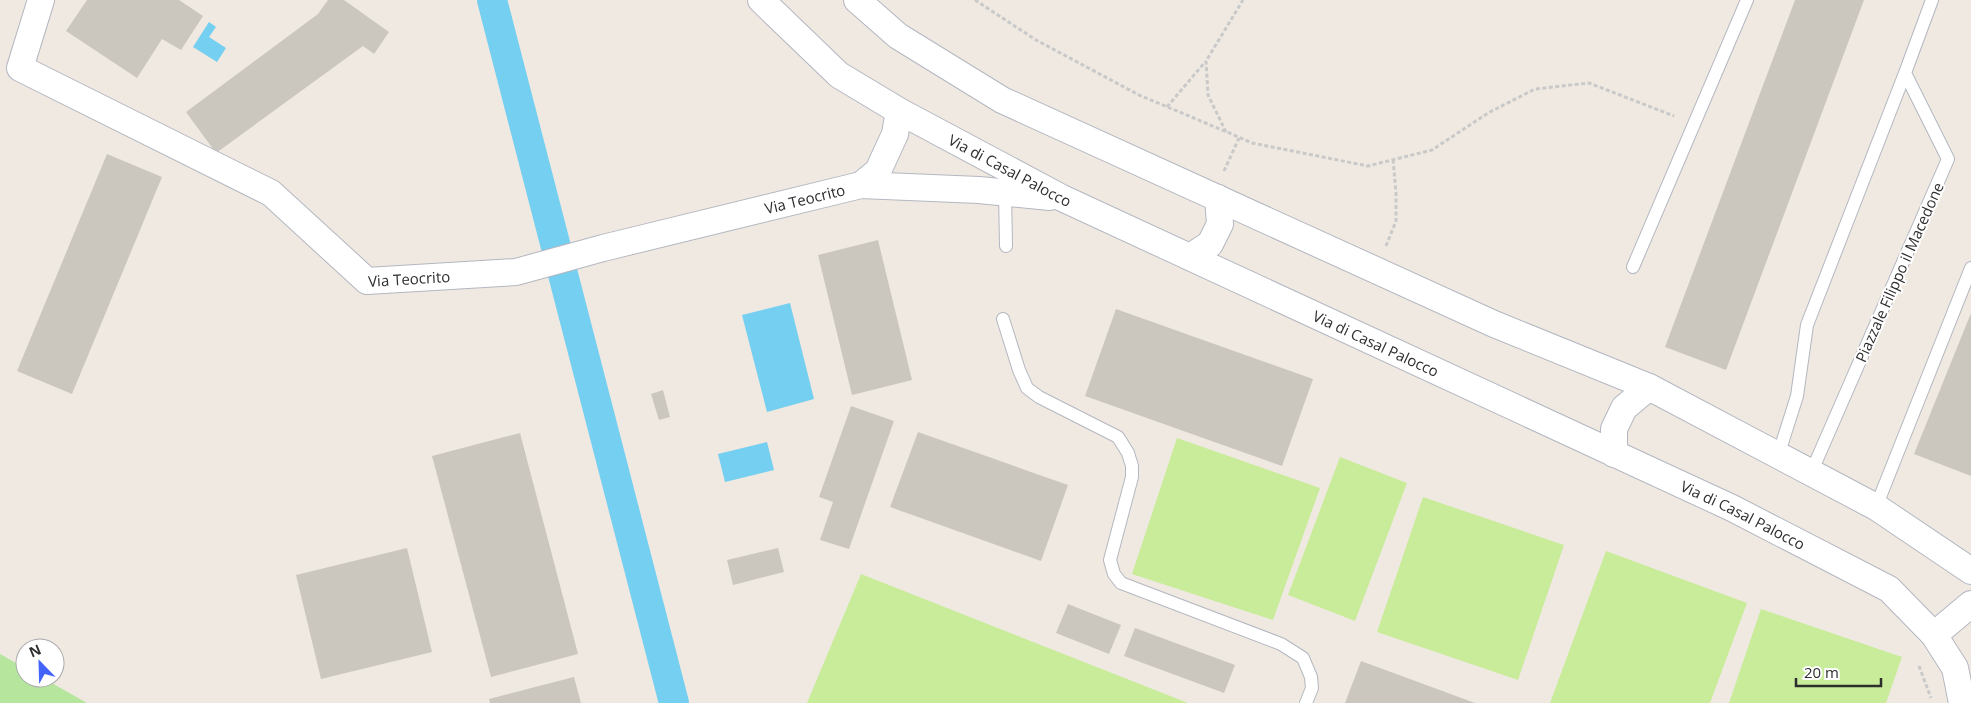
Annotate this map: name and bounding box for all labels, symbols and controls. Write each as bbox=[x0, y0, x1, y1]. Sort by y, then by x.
street label: Via di Casal Palocco bbox=[945, 129, 1075, 211]
street label: Via Teocrito bbox=[762, 179, 847, 218]
street label: Piazzale Filippo il Macedone bbox=[1850, 179, 1948, 365]
street label: Via Teocrito bbox=[367, 266, 451, 291]
street label: Via di Casal Palocco bbox=[1310, 306, 1442, 381]
street label: Via di Casal Palocco bbox=[1677, 476, 1809, 554]
north arrow bbox=[15, 638, 65, 688]
text: N bbox=[26, 640, 44, 662]
scale bar bbox=[1796, 656, 1881, 688]
text: 20 m bbox=[1804, 662, 1839, 682]

